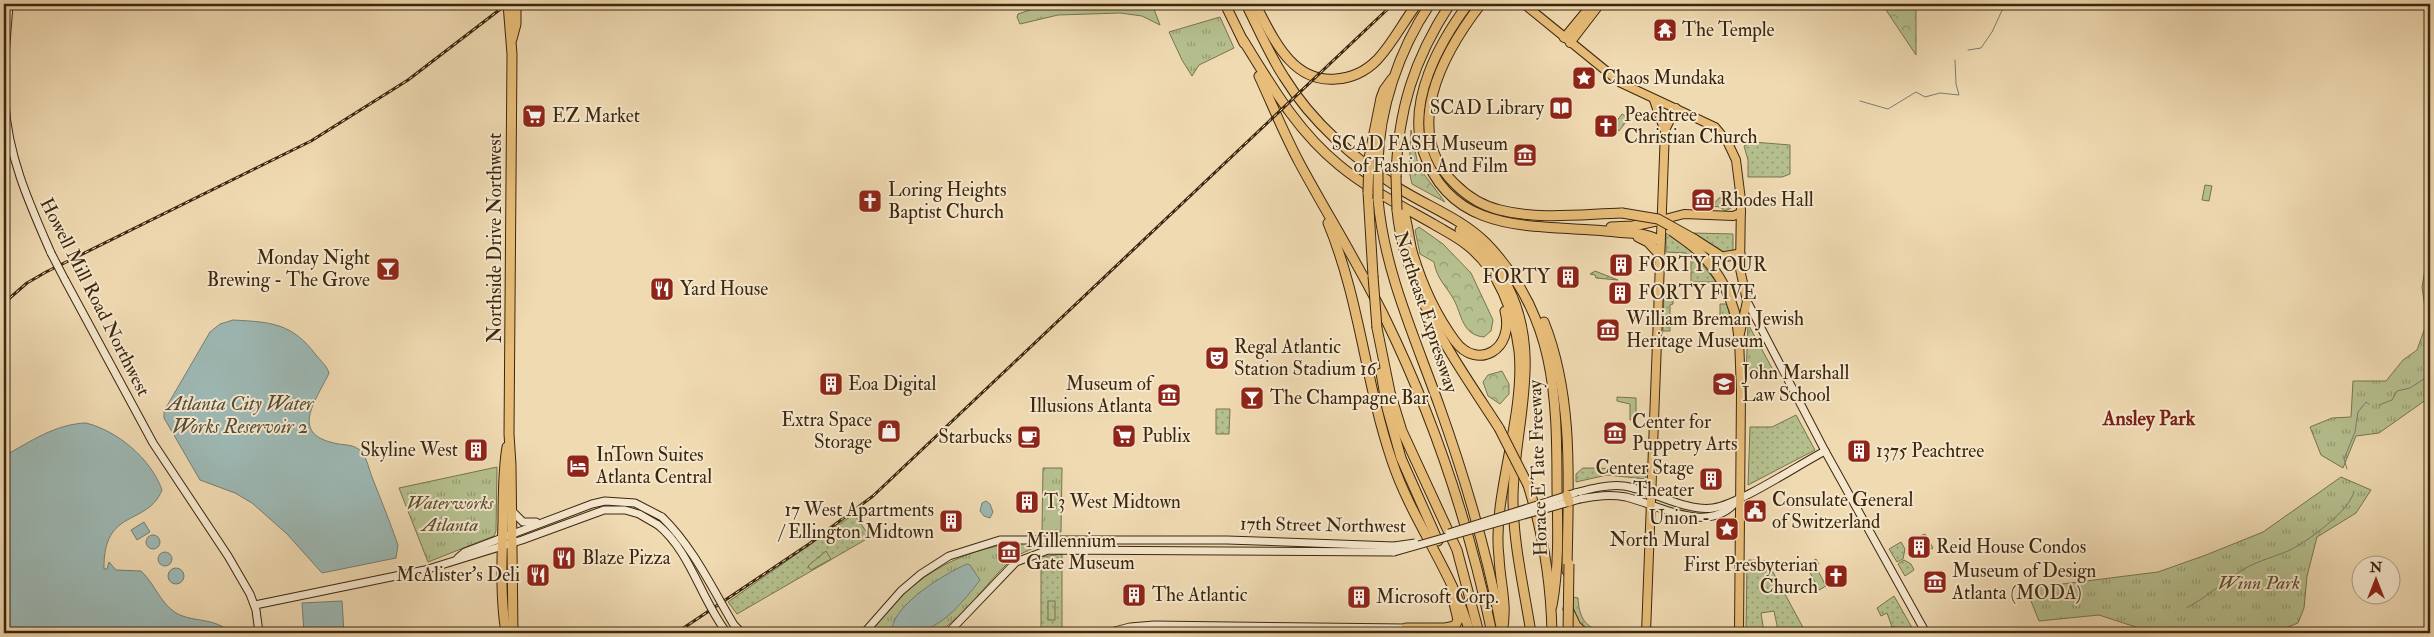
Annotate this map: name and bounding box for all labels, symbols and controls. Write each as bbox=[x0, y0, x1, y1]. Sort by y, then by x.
temple icon: The Temple bbox=[1652, 17, 1678, 43]
place label: The Temple bbox=[1682, 18, 1775, 43]
place icon: Chaos Mundaka bbox=[1571, 65, 1597, 91]
place label: Chaos Mundaka bbox=[1602, 66, 1725, 90]
library icon: SCAD Library bbox=[1548, 95, 1574, 121]
place label: SCAD Library bbox=[1430, 96, 1545, 120]
supermarket icon: EZ Market bbox=[521, 103, 547, 129]
place label: Peachtree Christian Church bbox=[1624, 103, 1758, 149]
place label: EZ Market bbox=[552, 104, 640, 128]
church icon: Peachtree Christian Church bbox=[1593, 113, 1619, 139]
place label: SCAD FASH Museum of Fashion And Film bbox=[1332, 132, 1508, 178]
street label: Northside Drive Northwest bbox=[483, 133, 507, 343]
museum icon: SCAD FASH Museum of Fashion And Film bbox=[1512, 142, 1538, 168]
place label: Loring Heights Baptist Church bbox=[888, 178, 1007, 225]
museum icon: Rhodes Hall bbox=[1690, 187, 1716, 213]
church icon: Loring Heights Baptist Church bbox=[857, 188, 883, 214]
place label: Rhodes Hall bbox=[1720, 188, 1814, 212]
street label: Howell Mill Road Northwest bbox=[35, 194, 155, 400]
street label: Northeast Expressway bbox=[1388, 228, 1464, 397]
place label: Monday Night Brewing - The Grove bbox=[207, 246, 370, 292]
building icon: FORTY FOUR bbox=[1608, 252, 1634, 278]
place label: FORTY FOUR bbox=[1638, 253, 1767, 277]
bar icon: Monday Night Brewing - The Grove bbox=[375, 256, 401, 282]
building icon: FORTY bbox=[1555, 264, 1581, 290]
place label: FORTY bbox=[1482, 265, 1551, 289]
restaurant icon: Yard House bbox=[649, 276, 675, 302]
place label: Yard House bbox=[680, 277, 768, 301]
building icon: FORTY FIVE bbox=[1607, 280, 1633, 306]
place label: FORTY FIVE bbox=[1638, 281, 1757, 305]
place label: William Breman Jewish Heritage Museum bbox=[1625, 307, 1804, 353]
museum icon: William Breman Jewish Heritage Museum bbox=[1595, 317, 1621, 343]
place label: Regal Atlantic Station Stadium 16 bbox=[1234, 335, 1378, 381]
theatre icon: Regal Atlantic Station Stadium 16 bbox=[1204, 345, 1230, 371]
place label: John Marshall Law School bbox=[1741, 361, 1849, 407]
building icon: Eoa Digital bbox=[818, 371, 844, 397]
school or university icon: John Marshall Law School bbox=[1711, 371, 1737, 397]
place label: Eoa Digital bbox=[848, 372, 936, 396]
place label: Museum of Illusions Atlanta bbox=[1029, 372, 1155, 418]
street label: Horace E Tate Freeway bbox=[1523, 379, 1553, 557]
museum icon: Museum of Illusions Atlanta bbox=[1156, 382, 1182, 408]
bar icon: The Champagne Bar bbox=[1239, 385, 1265, 411]
place label: The Champagne Bar bbox=[1270, 386, 1428, 411]
water label: Atlanta City Water Works Reservoir 2 bbox=[164, 391, 315, 439]
district label: Ansley Park bbox=[2102, 406, 2196, 432]
place label: Extra Space Storage bbox=[781, 408, 872, 454]
place label: Center for Puppetry Arts bbox=[1632, 410, 1738, 457]
shop icon: Extra Space Storage bbox=[876, 418, 902, 444]
museum icon: Center for Puppetry Arts bbox=[1602, 420, 1628, 446]
supermarket icon: Publix bbox=[1111, 423, 1137, 449]
cafe icon: Starbucks bbox=[1016, 424, 1042, 450]
place label: Publix bbox=[1142, 424, 1191, 448]
place label: Starbucks bbox=[938, 425, 1012, 449]
building icon: Skyline West bbox=[463, 437, 489, 463]
place label: Skyline West bbox=[360, 438, 458, 462]
building icon: 1375 Peachtree bbox=[1846, 438, 1872, 464]
place label: 1375 Peachtree bbox=[1876, 439, 1984, 463]
place label: InTown Suites Atlanta Central bbox=[595, 443, 712, 489]
hotel icon: InTown Suites Atlanta Central bbox=[565, 453, 591, 479]
place label: Center Stage Theater bbox=[1595, 456, 1694, 502]
building icon: Center Stage Theater bbox=[1698, 466, 1724, 492]
place label: Consulate General of Switzerland bbox=[1772, 488, 1914, 534]
building icon: T3 West Midtown bbox=[1014, 489, 1040, 515]
place label: T3 West Midtown bbox=[1044, 490, 1181, 514]
park label: Waterworks Atlanta bbox=[406, 491, 494, 537]
place label: 17 West Apartments / Ellington Midtown bbox=[777, 498, 934, 544]
public building icon: Consulate General of Switzerland bbox=[1742, 498, 1768, 524]
place label: Union - North Mural bbox=[1609, 506, 1710, 552]
building icon: 17 West Apartments / Ellington Midtown bbox=[938, 508, 964, 534]
street label: 17th Street Northwest bbox=[1240, 512, 1406, 538]
place icon: Union - North Mural bbox=[1714, 516, 1740, 542]
place label: Millennium Gate Museum bbox=[1026, 529, 1135, 575]
building icon: Reid House Condos bbox=[1906, 534, 1932, 560]
place label: Reid House Condos bbox=[1936, 535, 2086, 559]
museum icon: Millennium Gate Museum bbox=[996, 539, 1022, 565]
restaurant icon: Blaze Pizza bbox=[551, 545, 577, 571]
place label: Blaze Pizza bbox=[582, 546, 671, 570]
place label: First Presbyterian Church bbox=[1684, 553, 1818, 599]
north arrow bbox=[2352, 554, 2402, 604]
place label: Museum of Design Atlanta (MODA) bbox=[1951, 559, 2097, 605]
text: N bbox=[2369, 559, 2383, 576]
restaurant icon: McAlister's Deli bbox=[525, 562, 551, 588]
place label: McAlister's Deli bbox=[396, 563, 520, 587]
church icon: First Presbyterian Church bbox=[1823, 563, 1849, 589]
museum icon: Museum of Design Atlanta (MODA) bbox=[1922, 569, 1948, 595]
park label: Winn Park bbox=[2218, 571, 2300, 595]
building icon: The Atlantic bbox=[1121, 582, 1147, 608]
place label: The Atlantic bbox=[1152, 583, 1248, 607]
building icon: Microsoft Corp. bbox=[1346, 584, 1372, 610]
place label: Microsoft Corp. bbox=[1376, 585, 1499, 610]

